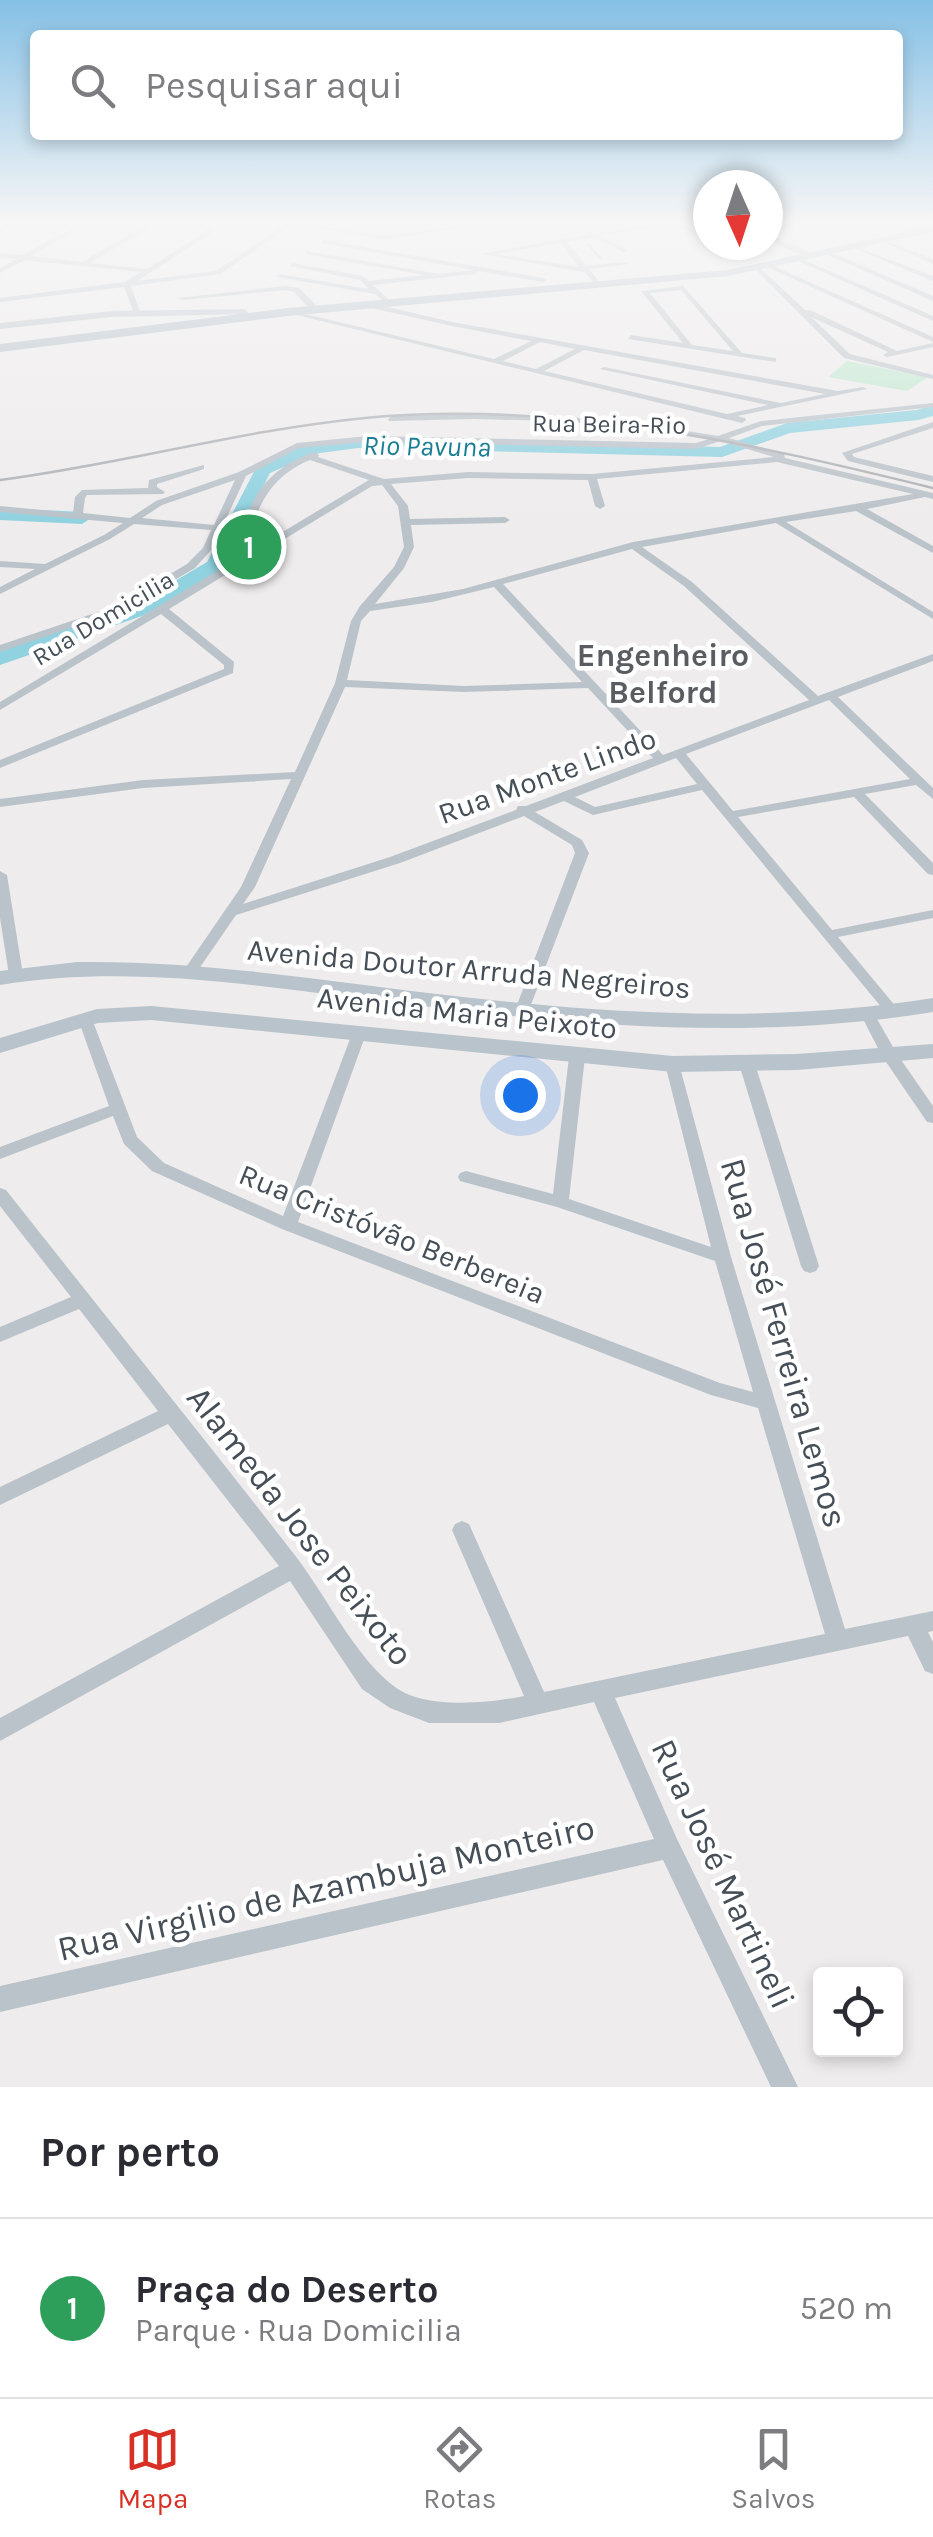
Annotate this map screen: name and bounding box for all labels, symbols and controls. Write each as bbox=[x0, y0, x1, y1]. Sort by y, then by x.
search box bbox=[30, 30, 903, 140]
icon: search bbox=[65, 58, 120, 113]
text: Pesquisar aqui bbox=[145, 63, 403, 108]
north arrow bbox=[693, 170, 783, 260]
street label: Rua Beira-Rio bbox=[532, 408, 686, 440]
water label: Rio Pavuna bbox=[363, 428, 491, 464]
pin: 1 bbox=[216, 510, 282, 584]
street label: Rua Domicilia bbox=[27, 564, 179, 672]
district label: Engenheiro Belford bbox=[577, 637, 749, 711]
street label: Rua Monte Lindo bbox=[433, 720, 661, 832]
street label: Avenida Doutor Arruda Negreiros bbox=[246, 932, 692, 1006]
street label: Avenida Maria Peixoto bbox=[315, 979, 619, 1047]
your location bbox=[495, 1070, 546, 1121]
street label: Rua José Ferreira Lemos bbox=[712, 1154, 856, 1532]
street label: Rua Cristóvão Berbereia bbox=[234, 1156, 550, 1312]
street label: Alameda Jose Peixoto bbox=[178, 1378, 422, 1674]
street label: Rua José Martineli bbox=[643, 1733, 803, 2015]
street label: Rua Virgilio de Azambuja Monteiro bbox=[54, 1806, 598, 1970]
map controls bbox=[813, 1967, 903, 2057]
button: locate bbox=[813, 1967, 903, 2057]
text: Por perto bbox=[40, 2127, 220, 2177]
text: Praça do Deserto bbox=[135, 2267, 438, 2312]
text: 1 bbox=[67, 2290, 78, 2327]
text: 520 m bbox=[800, 2290, 893, 2327]
text: Parque · Rua Domicilia bbox=[135, 2312, 462, 2349]
tab: Mapa bbox=[117, 2422, 188, 2515]
tab: Rotas bbox=[423, 2422, 496, 2515]
tab: Salvos bbox=[731, 2422, 816, 2515]

